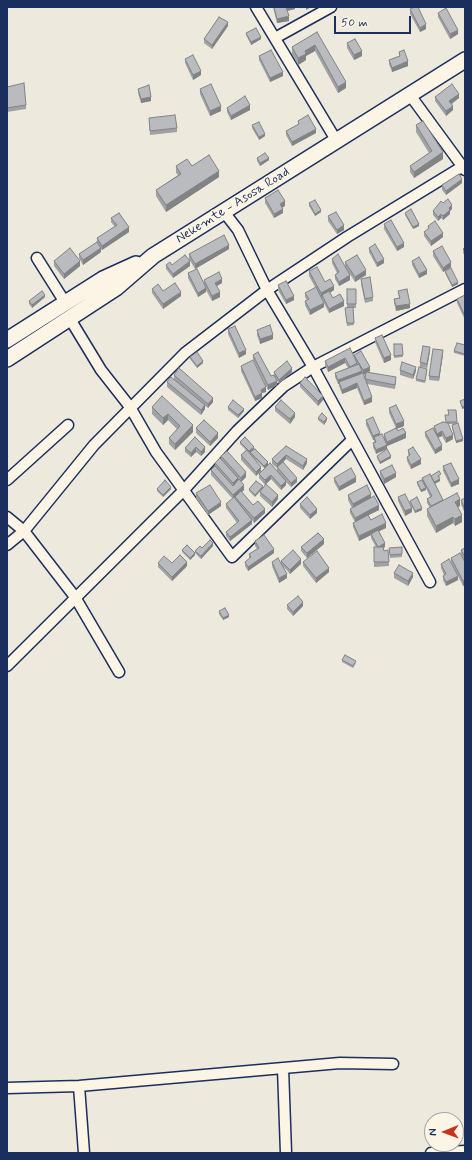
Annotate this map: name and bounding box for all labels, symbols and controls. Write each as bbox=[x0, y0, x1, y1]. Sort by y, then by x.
scale bar bbox=[336, 8, 413, 34]
text: 50 m bbox=[341, 15, 368, 31]
street label: Nekemte - Asosa Road bbox=[173, 165, 293, 247]
north arrow bbox=[424, 1112, 464, 1152]
text: N bbox=[426, 1128, 440, 1136]

